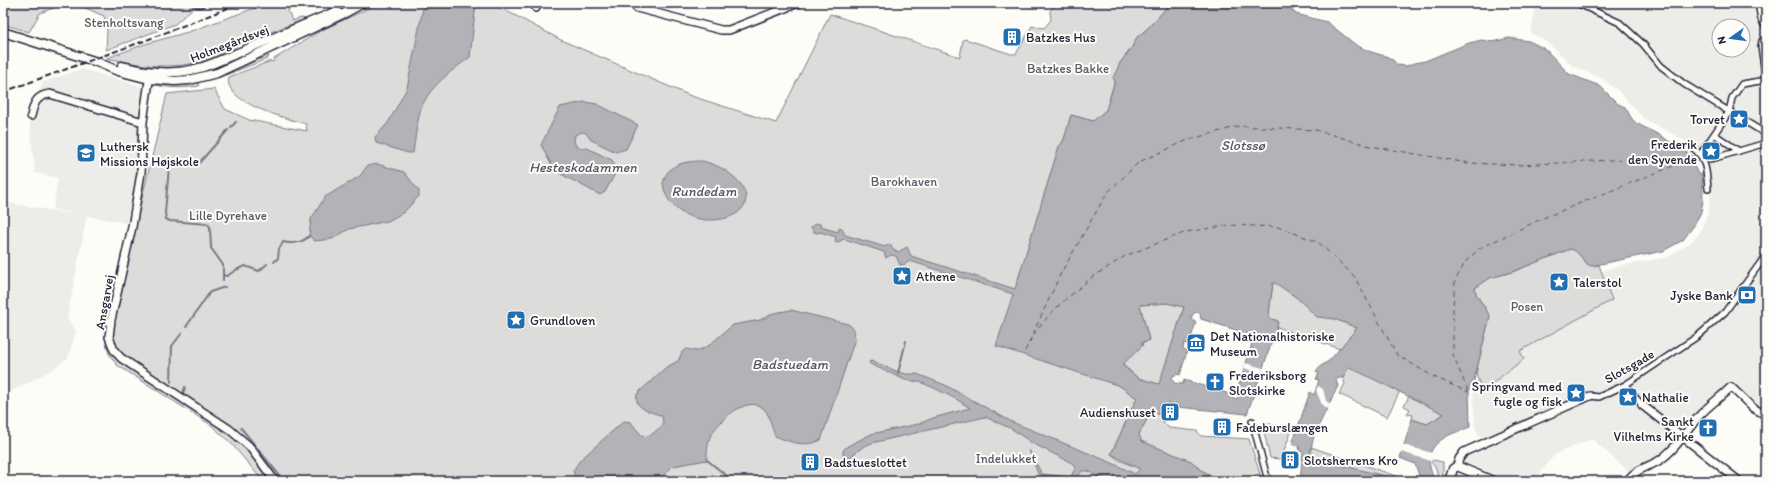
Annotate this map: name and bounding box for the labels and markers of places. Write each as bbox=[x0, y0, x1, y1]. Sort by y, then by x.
building icon: Batzkes Hus bbox=[1001, 26, 1023, 48]
place label: Batzkes Hus bbox=[1026, 30, 1096, 45]
place icon: Torvet bbox=[1728, 108, 1750, 130]
place label: Torvet bbox=[1690, 112, 1725, 127]
place label: Frederik den Syvende bbox=[1628, 137, 1697, 167]
place label: Luthersk Missions Højskole bbox=[100, 139, 199, 169]
place icon: Frederik den Syvende bbox=[1700, 140, 1722, 162]
school or university icon: Luthersk Missions Højskole bbox=[75, 142, 97, 164]
place icon: Athene bbox=[891, 265, 913, 287]
place label: Athene bbox=[916, 269, 956, 284]
place icon: Talerstol bbox=[1548, 271, 1570, 293]
place label: Talerstol bbox=[1573, 275, 1622, 290]
bank icon: Jyske Bank bbox=[1736, 284, 1758, 306]
place label: Jyske Bank bbox=[1670, 288, 1733, 303]
place icon: Grundloven bbox=[505, 309, 527, 331]
place label: Grundloven bbox=[530, 313, 596, 328]
place label: Det Nationalhistoriske Museum bbox=[1210, 329, 1334, 359]
museum icon: Det Nationalhistoriske Museum bbox=[1185, 332, 1207, 354]
place label: Frederiksborg Slotskirke bbox=[1229, 368, 1307, 398]
church icon: Frederiksborg Slotskirke bbox=[1204, 371, 1226, 393]
place label: Springvand med fugle og fisk bbox=[1472, 379, 1562, 409]
place icon: Springvand med fugle og fisk bbox=[1565, 382, 1587, 404]
place icon: Nathalie bbox=[1617, 386, 1639, 408]
place label: Nathalie bbox=[1642, 390, 1689, 405]
building icon: Audienshuset bbox=[1159, 401, 1181, 423]
place label: Audienshuset bbox=[1080, 405, 1156, 420]
place label: Sankt Vilhelms Kirke bbox=[1614, 414, 1694, 444]
building icon: Fadeburslængen bbox=[1211, 416, 1233, 438]
church icon: Sankt Vilhelms Kirke bbox=[1697, 417, 1719, 439]
place label: Fadeburslængen bbox=[1236, 420, 1328, 435]
building icon: Slotsherrens Kro bbox=[1279, 449, 1301, 471]
building icon: Badstueslottet bbox=[799, 451, 821, 473]
place label: Slotsherrens Kro bbox=[1304, 453, 1398, 468]
place label: Badstueslottet bbox=[824, 455, 907, 470]

